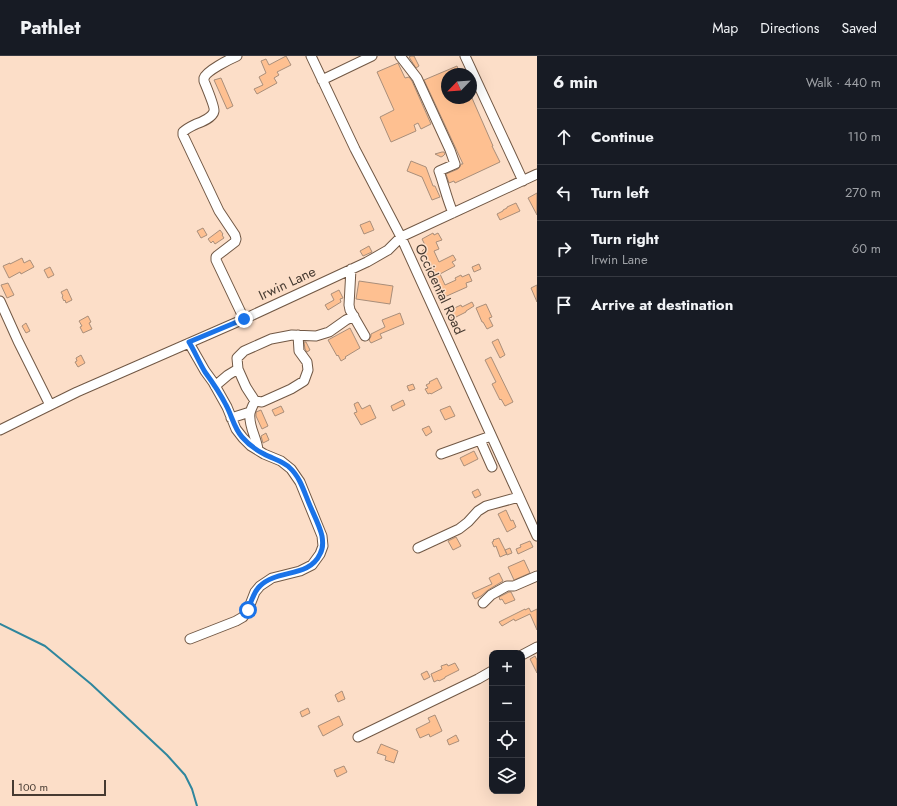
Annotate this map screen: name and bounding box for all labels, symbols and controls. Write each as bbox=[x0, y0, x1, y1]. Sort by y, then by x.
text: Pathlet bbox=[20, 14, 80, 41]
text: Map bbox=[712, 18, 738, 38]
text: Directions bbox=[760, 18, 820, 38]
text: Saved bbox=[842, 18, 877, 38]
north arrow bbox=[441, 68, 477, 104]
text: 6 min bbox=[553, 70, 598, 94]
text: Walk · 440 m bbox=[806, 73, 881, 92]
icon: ahead bbox=[553, 126, 575, 148]
text: Continue bbox=[591, 126, 654, 148]
text: 110 m bbox=[847, 127, 881, 146]
icon: left bbox=[553, 182, 575, 204]
text: Turn left bbox=[591, 182, 649, 204]
text: 270 m bbox=[845, 183, 881, 202]
text: Turn right bbox=[591, 228, 659, 250]
icon: right bbox=[553, 238, 575, 260]
text: 60 m bbox=[852, 239, 881, 258]
street label: Occidental Road bbox=[410, 240, 470, 338]
text: Irwin Lane bbox=[591, 250, 648, 269]
street label: Irwin Lane bbox=[255, 261, 319, 305]
icon: arrive bbox=[553, 294, 575, 316]
text: Arrive at destination bbox=[591, 294, 733, 316]
route end bbox=[235, 310, 253, 328]
route start bbox=[239, 601, 257, 619]
map controls bbox=[489, 650, 525, 794]
button: + bbox=[489, 650, 525, 686]
button: − bbox=[489, 686, 525, 722]
button: locate bbox=[489, 722, 525, 758]
button: layers bbox=[489, 758, 525, 794]
scale bar bbox=[12, 778, 106, 797]
text: 100 m bbox=[18, 779, 48, 795]

